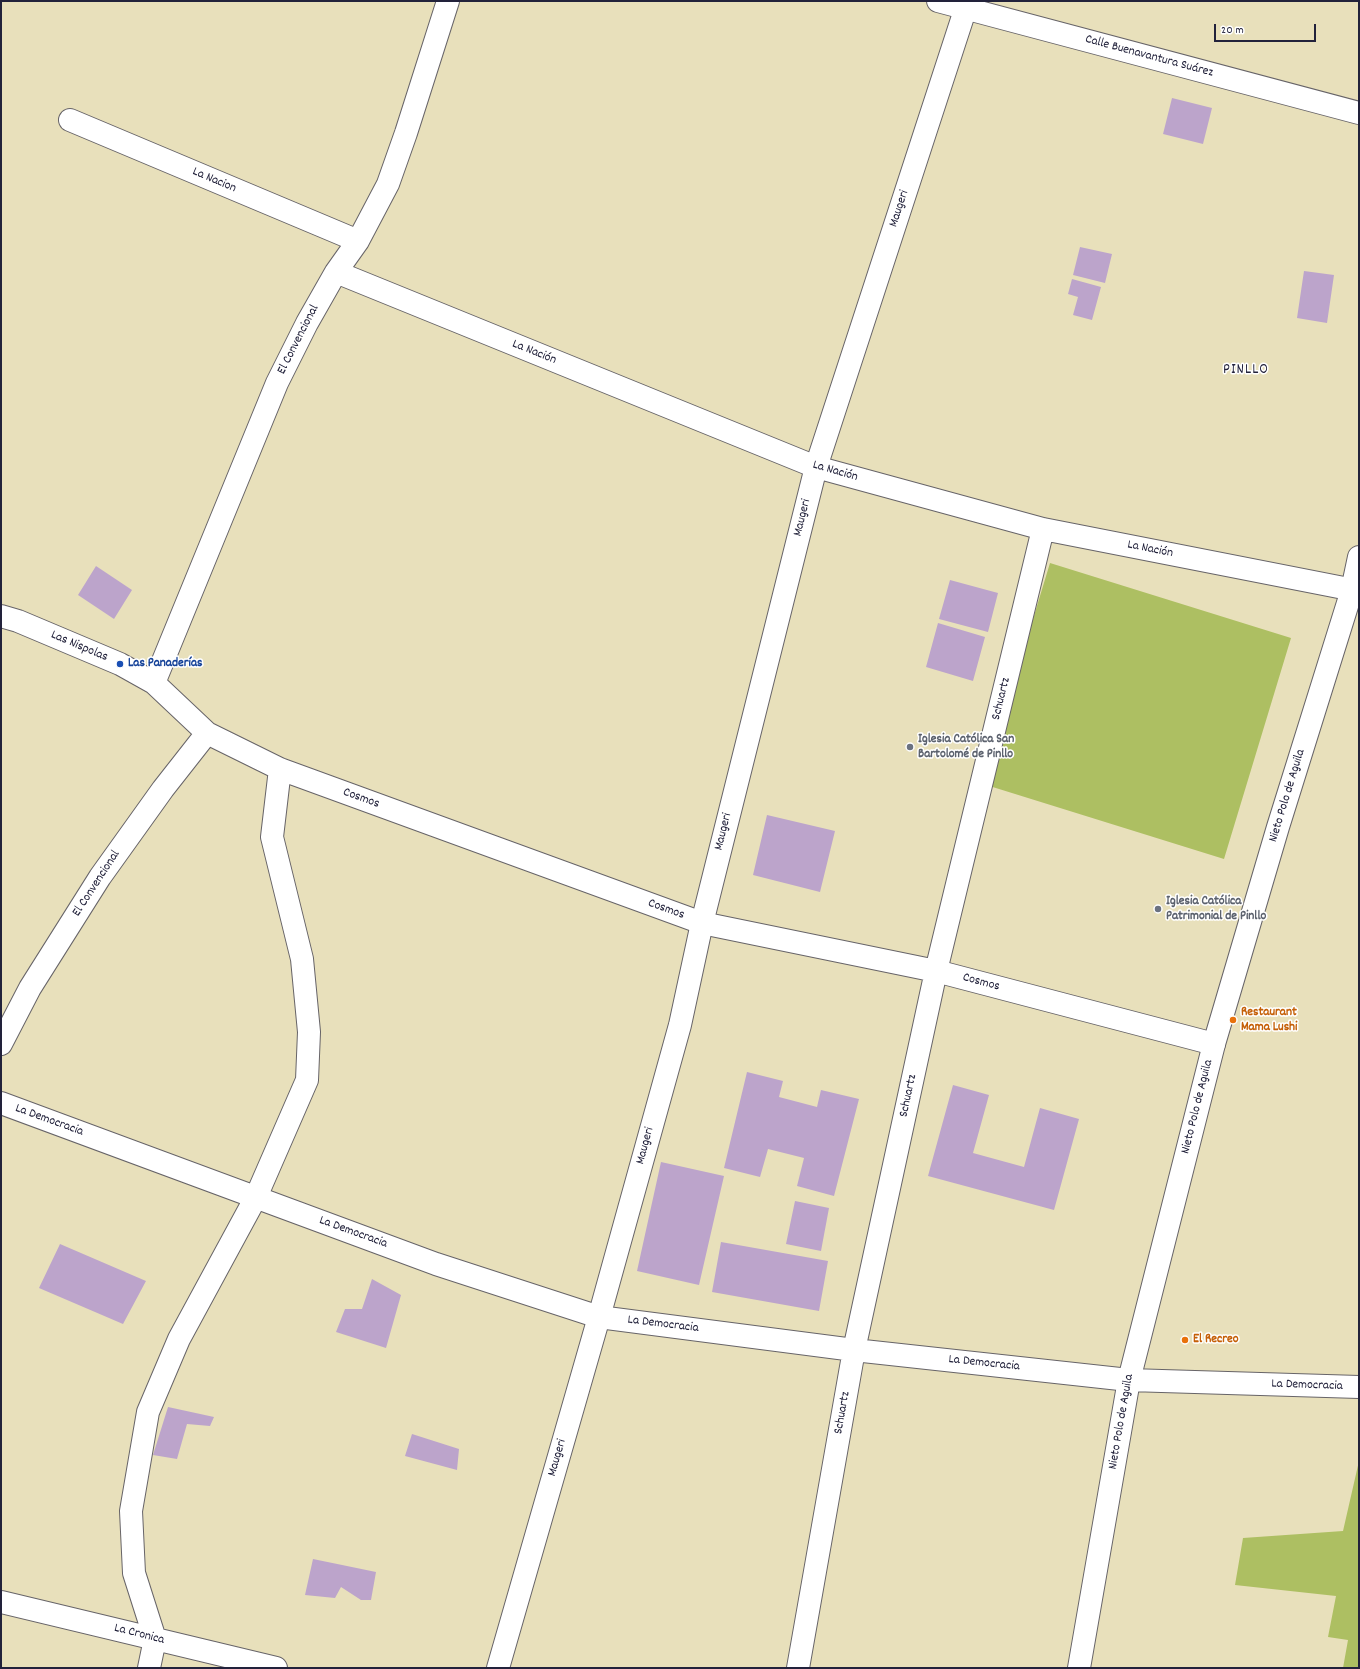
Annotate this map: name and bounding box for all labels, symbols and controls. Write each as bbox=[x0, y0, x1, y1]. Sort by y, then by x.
scale bar bbox=[1216, 16, 1318, 42]
text: 20 m bbox=[1221, 22, 1244, 39]
street label: Calle Buenavantura Suárez bbox=[1083, 32, 1215, 82]
street label: La Nacion bbox=[190, 165, 238, 197]
street label: Maugeri bbox=[887, 189, 913, 229]
street label: El Convencional bbox=[275, 303, 323, 377]
street label: La Nación bbox=[510, 337, 558, 369]
district label: PINLLO bbox=[1223, 362, 1269, 380]
street label: La Nación bbox=[811, 458, 859, 486]
street label: Maugeri bbox=[791, 498, 815, 538]
street label: La Nación bbox=[1126, 538, 1174, 562]
street label: Las Nispolas bbox=[48, 628, 110, 666]
place label: Las Panaderías bbox=[128, 656, 203, 672]
marker: Las Panaderías bbox=[115, 659, 125, 669]
street label: Schuartz bbox=[989, 676, 1015, 722]
place label: Iglesia Católica San Bartolomé de Pinllo bbox=[918, 732, 1014, 763]
marker: Iglesia Católica San Bartolomé de Pinllo bbox=[905, 742, 915, 752]
street label: Nieto Polo de Aguila bbox=[1266, 748, 1310, 844]
street label: Cosmos bbox=[341, 785, 381, 813]
street label: Maugeri bbox=[712, 812, 736, 852]
street label: El Convencional bbox=[70, 848, 124, 920]
place label: Iglesia Católica Patrimonial de Pinllo bbox=[1166, 894, 1266, 925]
street label: Cosmos bbox=[646, 896, 686, 924]
marker: Iglesia Católica Patrimonial de Pinllo bbox=[1153, 904, 1163, 914]
street label: Cosmos bbox=[961, 971, 1001, 995]
place label: Restaurant Mama Lushi bbox=[1241, 1005, 1297, 1036]
marker: Restaurant Mama Lushi bbox=[1228, 1015, 1238, 1025]
street label: Nieto Polo de Aguila bbox=[1179, 1058, 1217, 1156]
street label: Schuartz bbox=[897, 1073, 921, 1119]
street label: La Democracia bbox=[13, 1101, 85, 1141]
street label: Maugeri bbox=[634, 1126, 658, 1166]
street label: La Democracia bbox=[317, 1213, 389, 1253]
street label: La Democracia bbox=[627, 1313, 699, 1337]
place label: El Recreo bbox=[1193, 1332, 1239, 1348]
marker: El Recreo bbox=[1180, 1335, 1190, 1345]
street label: La Democracia bbox=[948, 1353, 1020, 1375]
street label: Nieto Polo de Aguila bbox=[1106, 1373, 1138, 1471]
street label: La Democracia bbox=[1271, 1377, 1343, 1395]
street label: Schuartz bbox=[832, 1390, 854, 1436]
street label: Maugeri bbox=[545, 1438, 571, 1478]
street label: La Cronica bbox=[112, 1621, 166, 1649]

